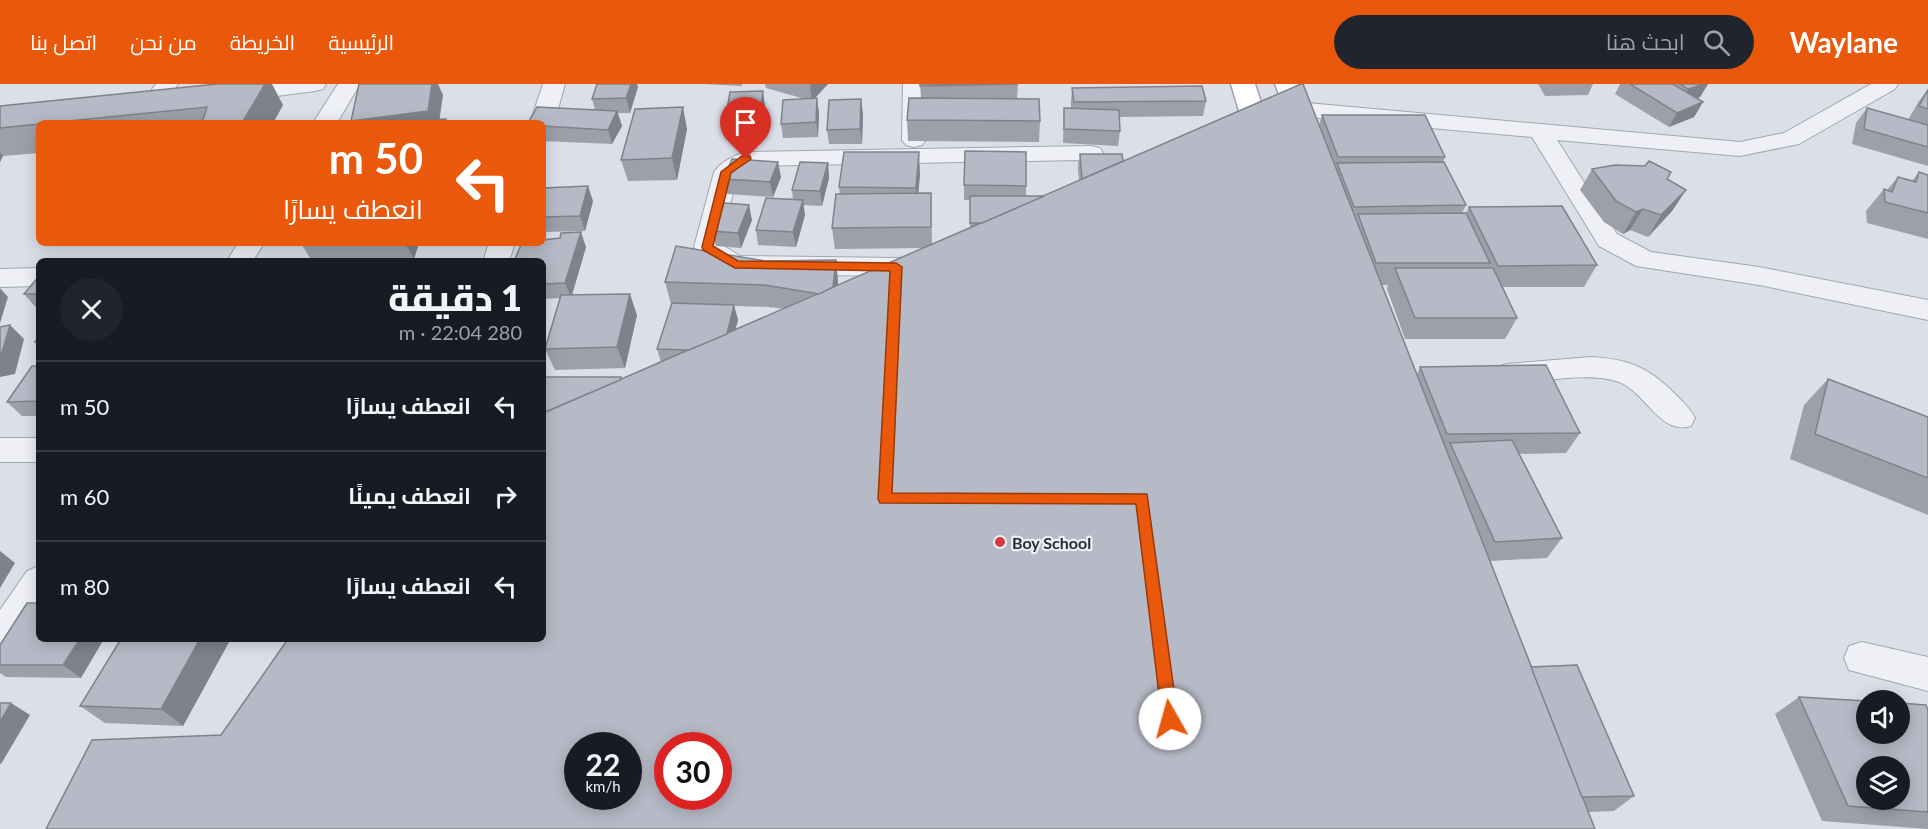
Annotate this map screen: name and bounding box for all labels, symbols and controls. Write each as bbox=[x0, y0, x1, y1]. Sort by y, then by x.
search box bbox=[1334, 15, 1754, 69]
text: Waylane bbox=[1790, 25, 1898, 59]
icon: search bbox=[1700, 26, 1733, 59]
text: ابحث هنا bbox=[1606, 28, 1685, 55]
text: اتصل بنا bbox=[30, 29, 97, 54]
text: من نحن bbox=[130, 29, 197, 54]
text: الخريطة bbox=[230, 29, 295, 54]
text: الرئيسية bbox=[328, 29, 394, 54]
pin bbox=[720, 97, 771, 159]
icon: arrive bbox=[729, 106, 762, 139]
text: 50 m bbox=[329, 133, 423, 183]
icon: left bbox=[444, 144, 522, 222]
text: انعطف يسارًا bbox=[283, 192, 423, 225]
text: 1 دقيقة bbox=[388, 275, 522, 319]
button: close bbox=[60, 278, 123, 341]
text: 280 m · 22:04 bbox=[399, 320, 522, 344]
icon: left bbox=[489, 390, 522, 423]
text: انعطف يسارًا bbox=[346, 392, 471, 419]
text: 50 m bbox=[60, 393, 109, 420]
icon: right bbox=[489, 480, 522, 513]
text: انعطف يمينًا bbox=[348, 482, 471, 509]
text: 60 m bbox=[60, 483, 109, 510]
place label: Boy School bbox=[1012, 533, 1091, 552]
marker: Boy School bbox=[993, 535, 1007, 549]
icon: left bbox=[489, 570, 522, 603]
text: انعطف يسارًا bbox=[346, 572, 471, 599]
text: 80 m bbox=[60, 573, 109, 600]
position arrow bbox=[1138, 687, 1202, 751]
map controls bbox=[1856, 690, 1910, 810]
button: sound bbox=[1856, 690, 1910, 744]
speed limit sign: 30 bbox=[654, 732, 732, 810]
text: 22 bbox=[586, 746, 620, 782]
button: layers bbox=[1856, 756, 1910, 810]
text: km/h bbox=[585, 777, 621, 795]

